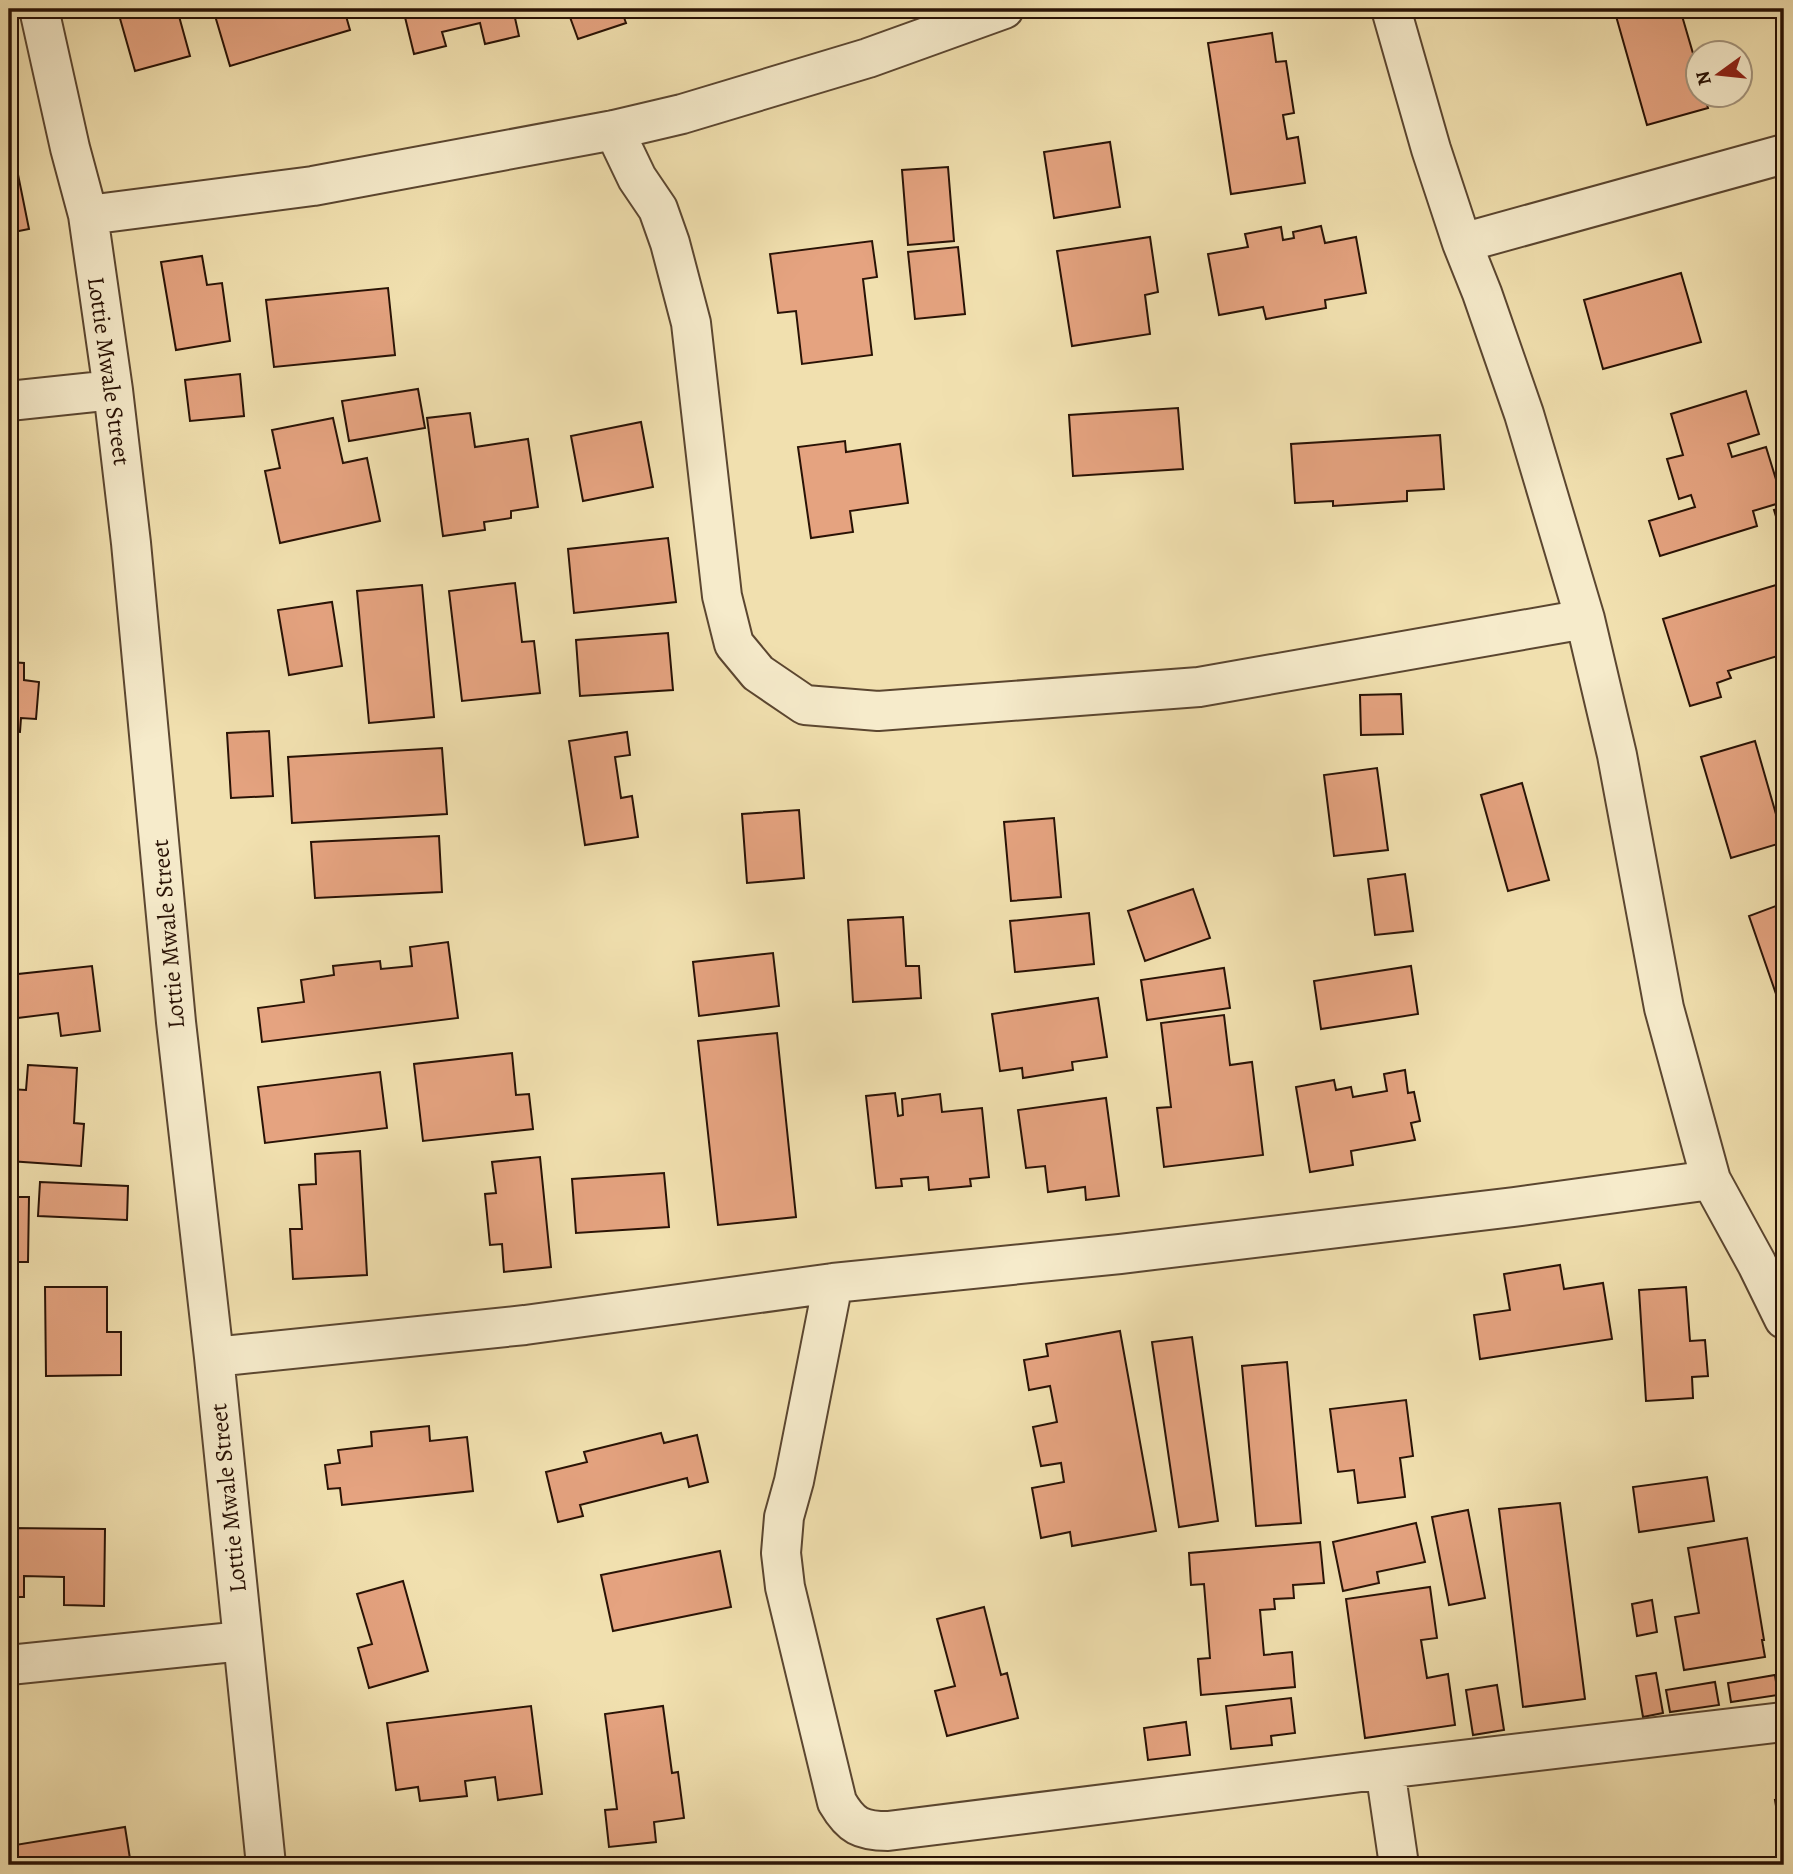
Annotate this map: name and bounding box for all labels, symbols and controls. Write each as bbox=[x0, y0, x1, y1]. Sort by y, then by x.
north arrow bbox=[1685, 38, 1755, 108]
text: N bbox=[1689, 68, 1718, 88]
street label: Lottie Mwale Street bbox=[80, 275, 138, 467]
street label: Lottie Mwale Street bbox=[144, 838, 192, 1030]
street label: Lottie Mwale Street bbox=[202, 1402, 254, 1594]

